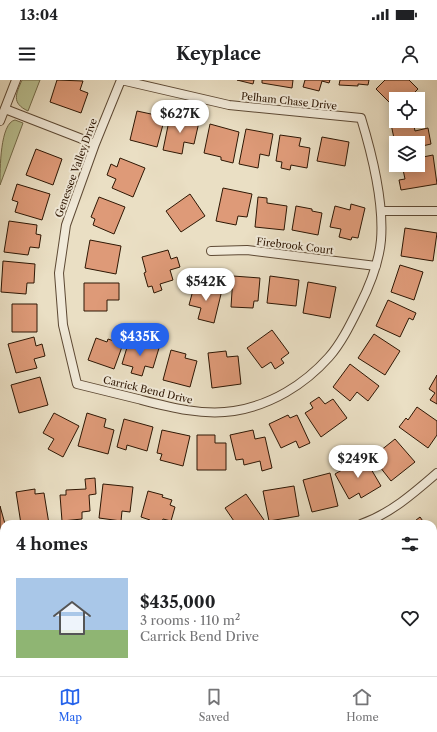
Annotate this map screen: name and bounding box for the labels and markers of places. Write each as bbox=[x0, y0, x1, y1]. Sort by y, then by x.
pin: $627K bbox=[152, 100, 208, 134]
pin: $542K bbox=[178, 268, 234, 302]
pin: $435K bbox=[112, 323, 168, 357]
pin: $249K bbox=[330, 445, 386, 479]

